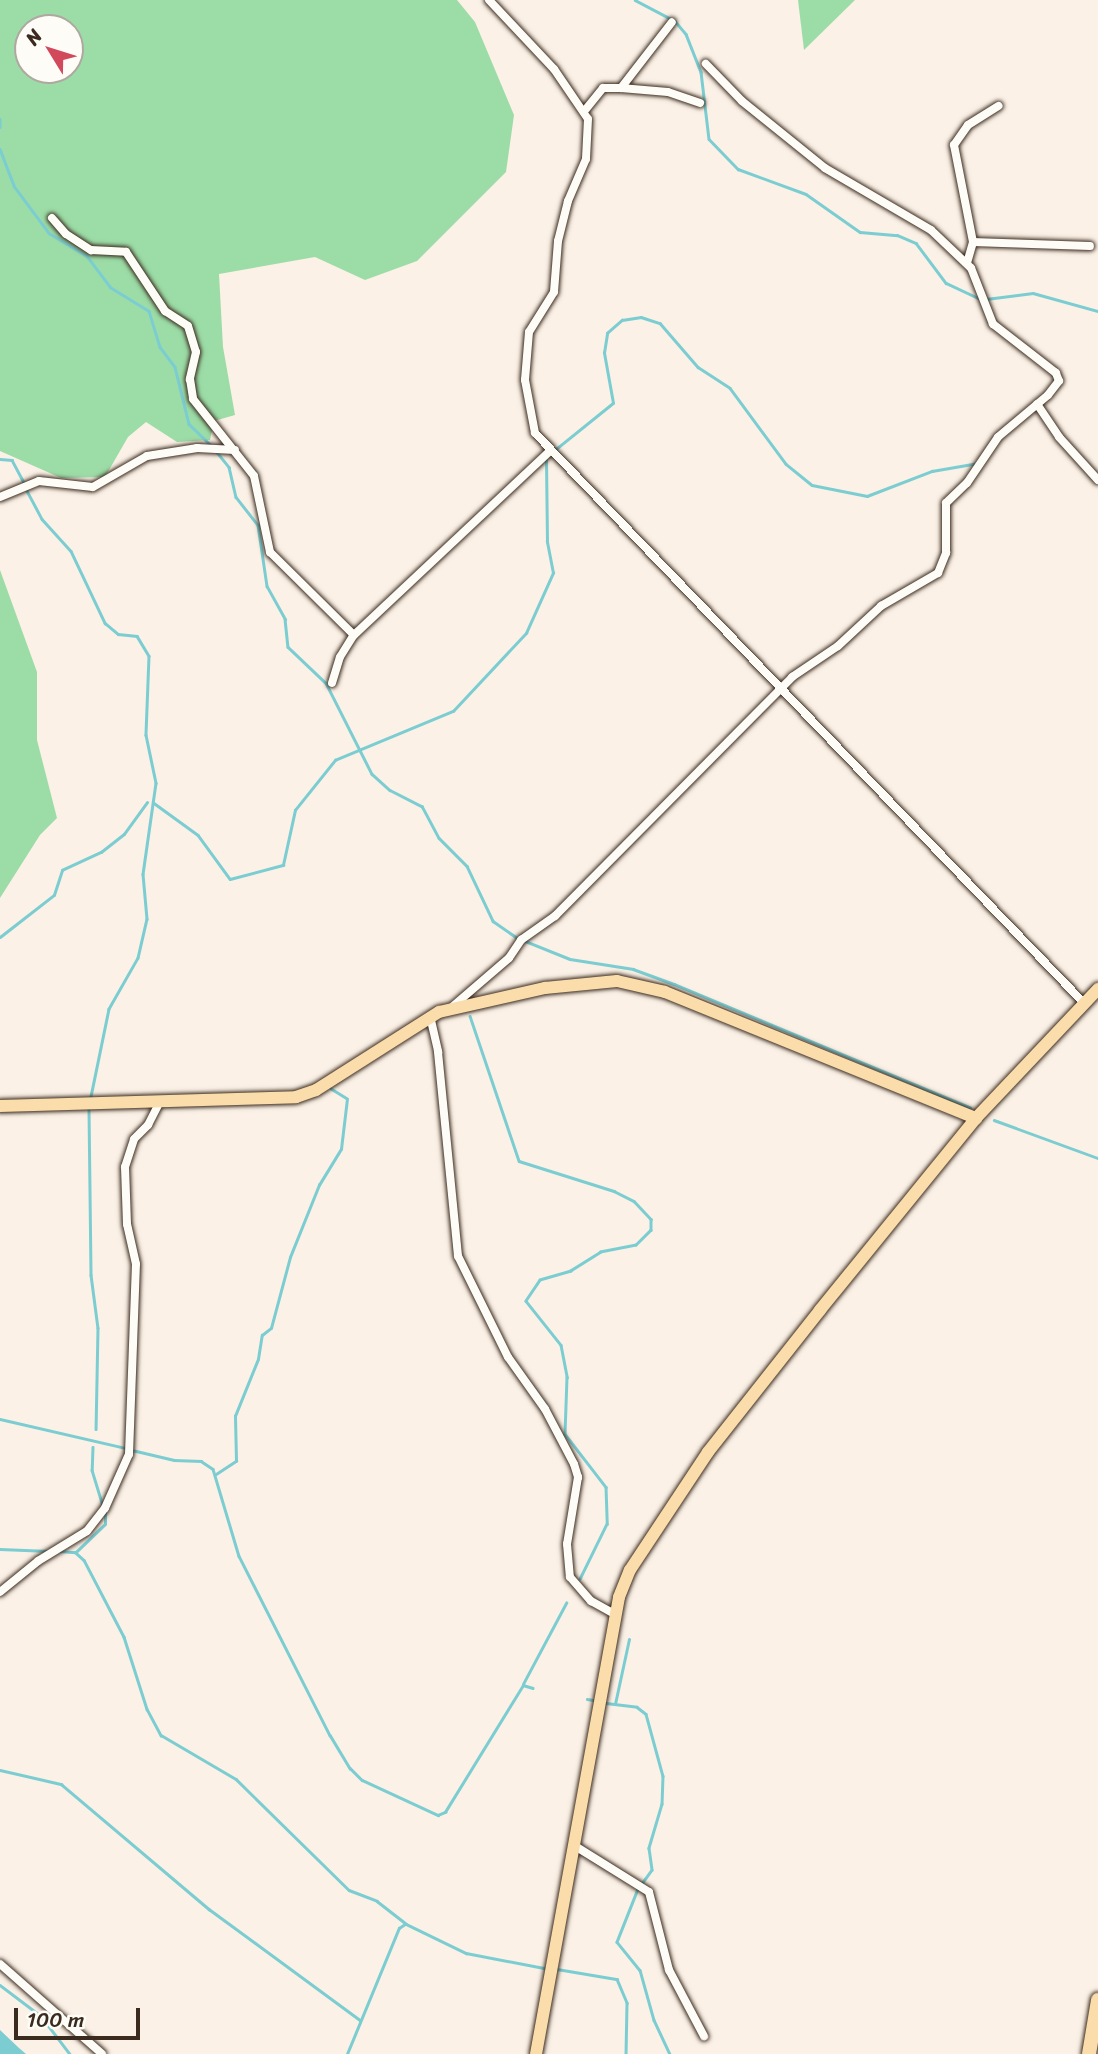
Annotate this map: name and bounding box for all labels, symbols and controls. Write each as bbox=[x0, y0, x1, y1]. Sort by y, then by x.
north arrow bbox=[14, 14, 84, 84]
text: N bbox=[17, 22, 51, 52]
scale bar bbox=[18, 1994, 144, 2038]
text: 100 m bbox=[27, 2001, 84, 2039]

